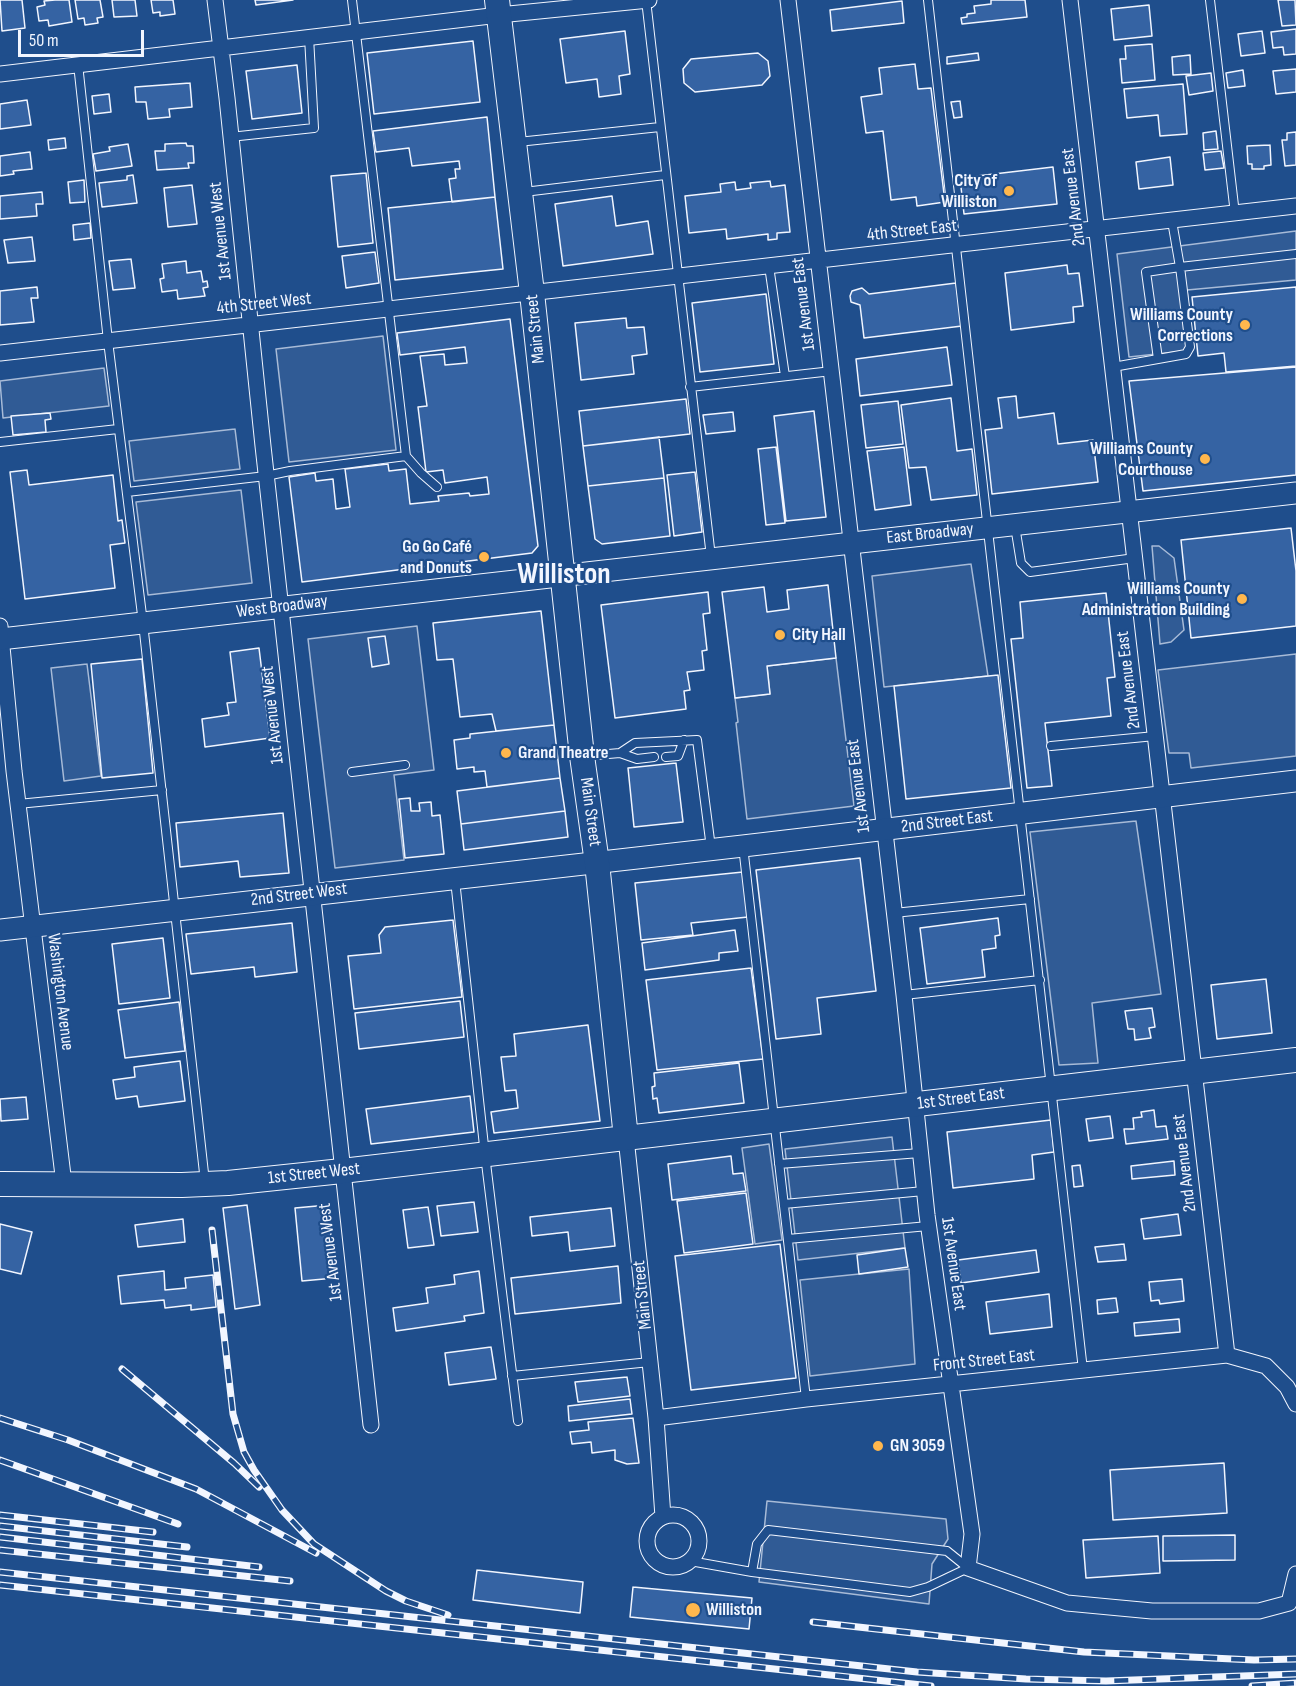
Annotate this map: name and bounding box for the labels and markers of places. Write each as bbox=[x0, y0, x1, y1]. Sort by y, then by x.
place label: City of Williston bbox=[941, 170, 997, 213]
marker: City of Williston bbox=[1002, 184, 1016, 198]
place label: Williams County Corrections bbox=[1130, 304, 1233, 346]
marker: Williams County Corrections bbox=[1238, 318, 1252, 332]
place label: Williams County Courthouse bbox=[1090, 438, 1193, 480]
marker: Williams County Courthouse bbox=[1198, 452, 1212, 466]
place label: Go Go Café and Donuts bbox=[400, 536, 472, 578]
marker: Go Go Café and Donuts bbox=[477, 550, 491, 564]
place label: Williams County Administration Building bbox=[1082, 578, 1230, 620]
marker: Williams County Administration Building bbox=[1235, 592, 1249, 606]
place label: City Hall bbox=[792, 624, 846, 646]
marker: City Hall bbox=[773, 628, 787, 642]
place label: Grand Theatre bbox=[518, 742, 609, 764]
marker: Grand Theatre bbox=[499, 746, 513, 760]
place label: GN 3059 bbox=[890, 1435, 945, 1457]
marker: GN 3059 bbox=[871, 1439, 885, 1453]
place label: Williston bbox=[706, 1599, 762, 1621]
marker: Williston bbox=[684, 1601, 702, 1619]

